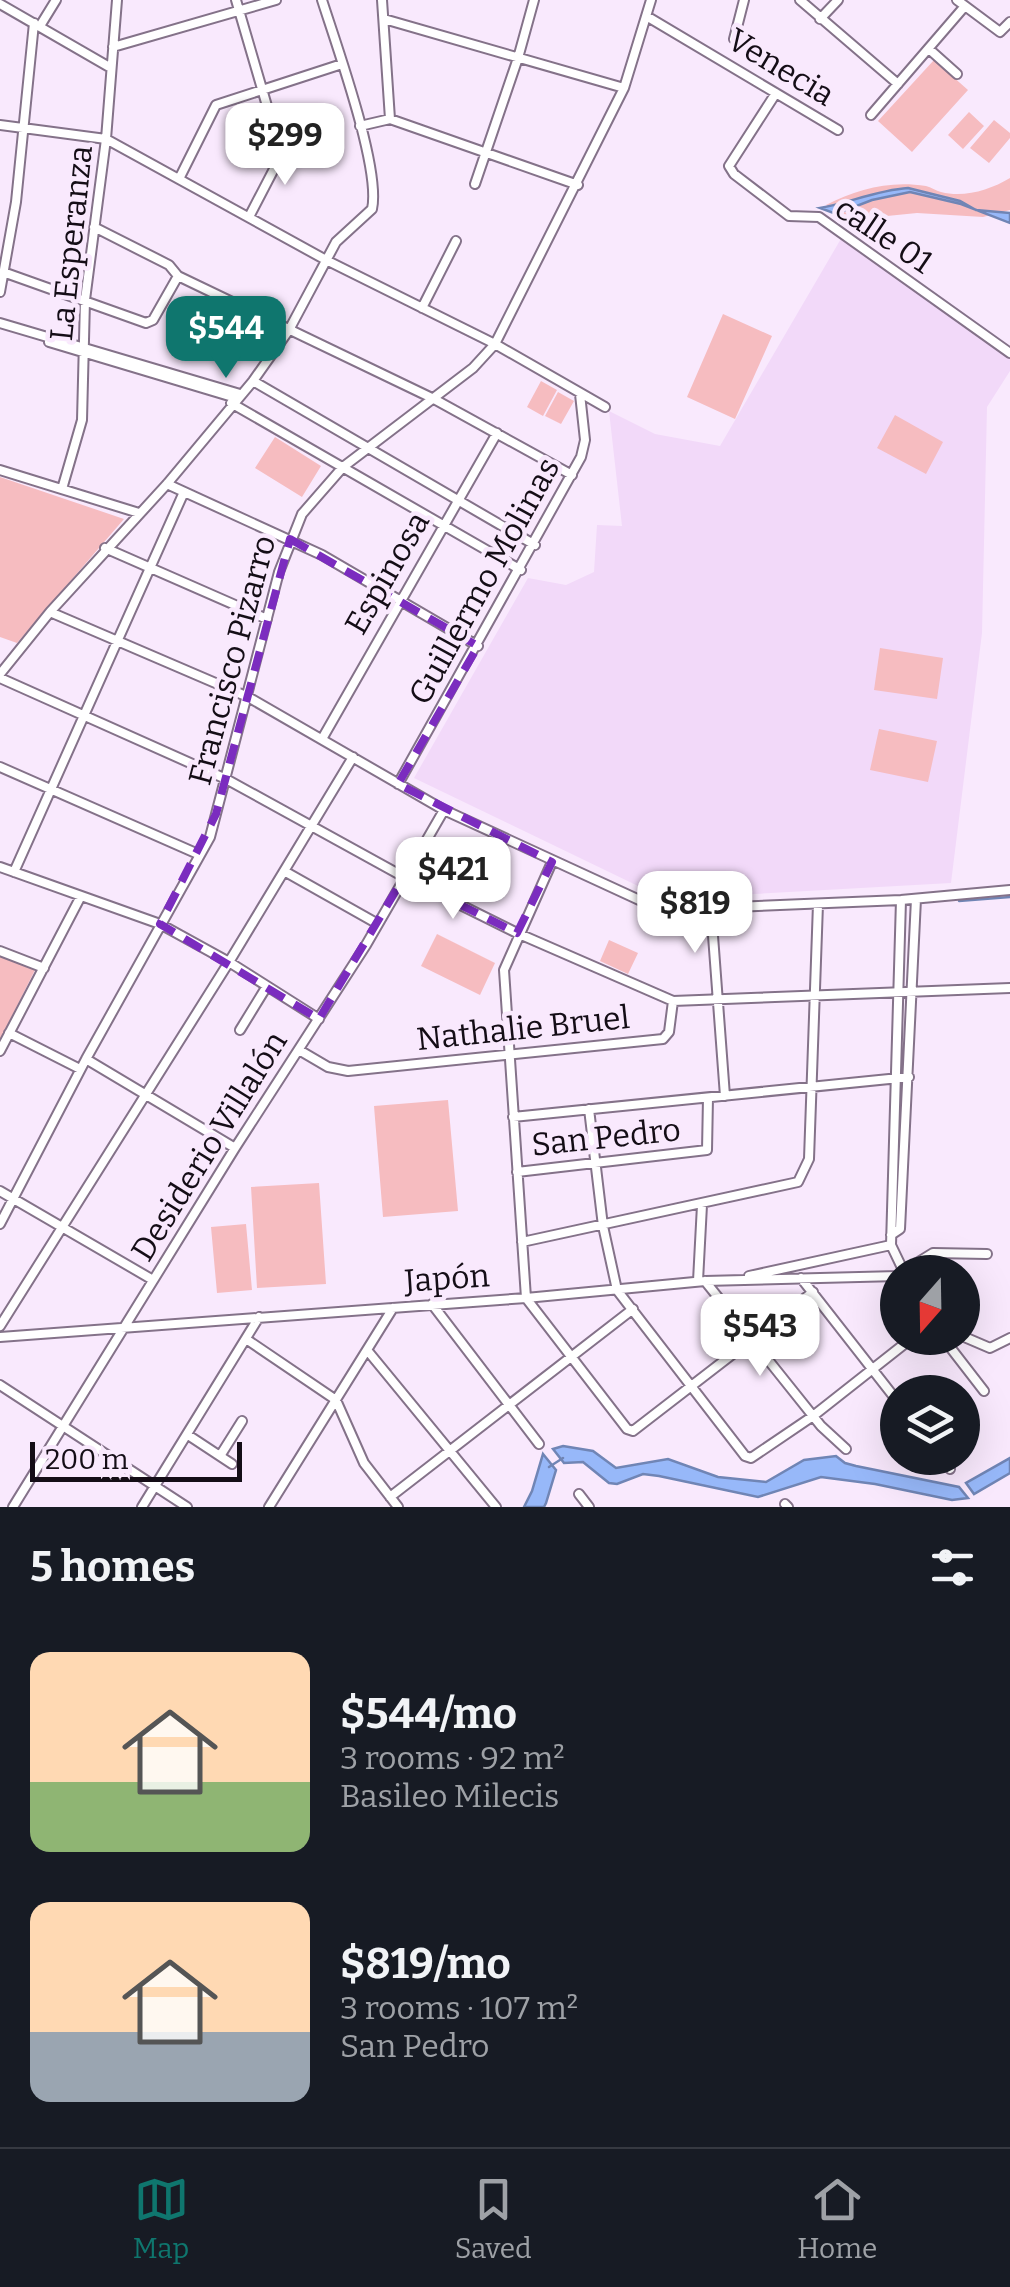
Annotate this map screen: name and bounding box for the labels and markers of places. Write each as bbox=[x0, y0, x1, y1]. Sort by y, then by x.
pin: $299 bbox=[226, 103, 344, 188]
pin: $544 bbox=[167, 296, 285, 381]
pin: $421 bbox=[394, 837, 512, 922]
pin: $819 bbox=[636, 871, 754, 956]
pin: $543 bbox=[701, 1294, 819, 1379]

